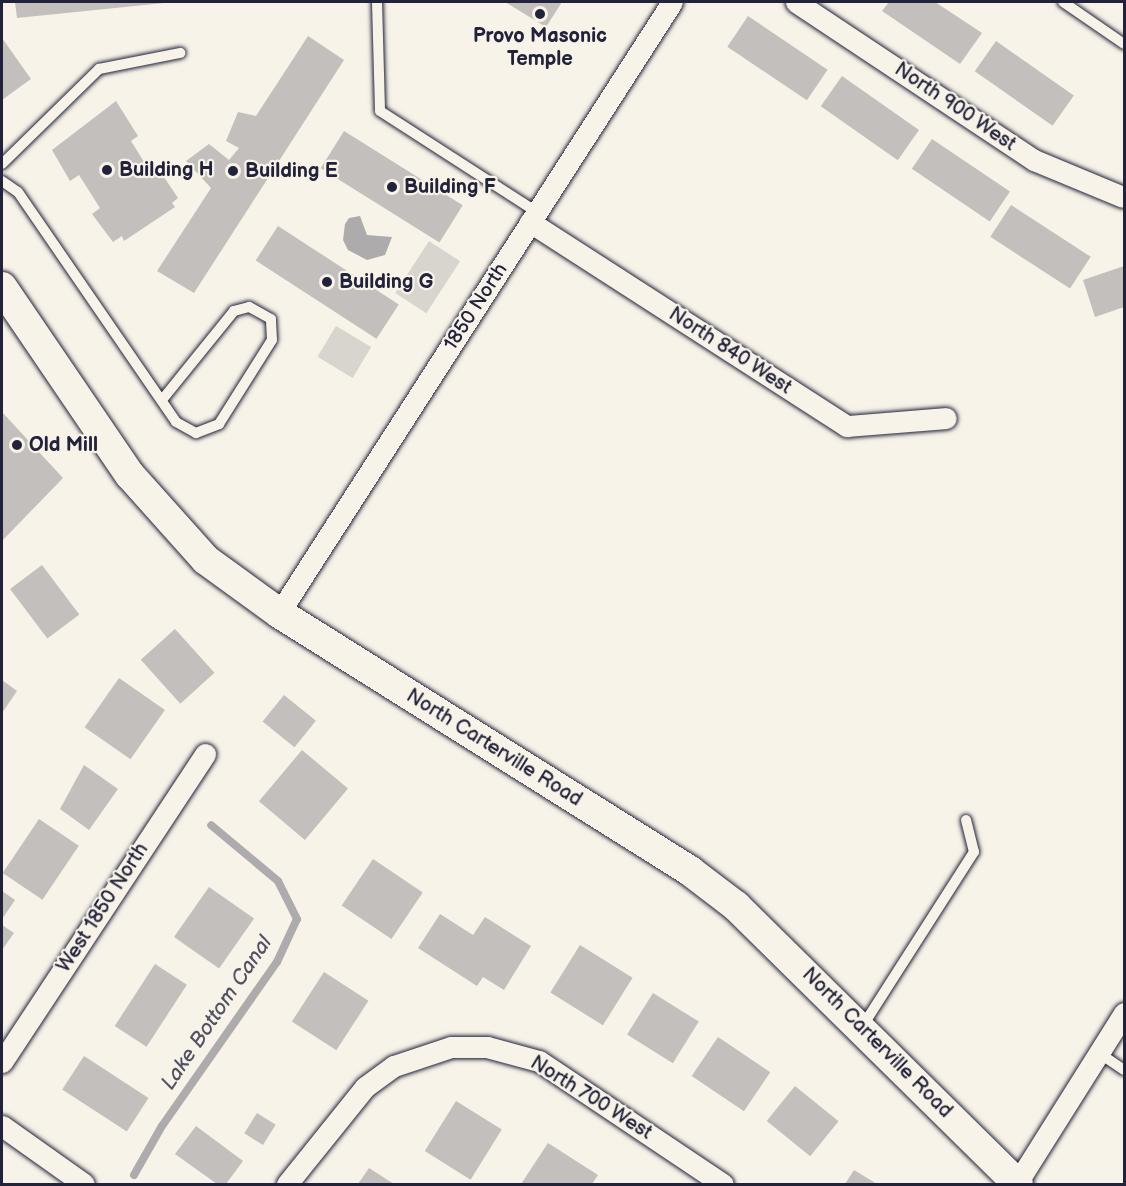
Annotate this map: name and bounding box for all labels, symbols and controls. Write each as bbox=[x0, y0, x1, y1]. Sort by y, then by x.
marker: Provo Masonic Temple bbox=[533, 7, 547, 21]
place label: Provo Masonic Temple bbox=[473, 24, 607, 71]
street label: North 900 West bbox=[889, 57, 1021, 157]
place label: Building H bbox=[119, 158, 214, 182]
place label: Building E bbox=[245, 159, 338, 183]
marker: Building H bbox=[100, 163, 114, 177]
marker: Building E bbox=[226, 164, 240, 178]
place label: Building F bbox=[404, 175, 496, 199]
marker: Building F bbox=[385, 180, 399, 194]
street label: 1850 North bbox=[439, 259, 513, 355]
place label: Building G bbox=[339, 270, 433, 294]
marker: Building G bbox=[320, 275, 334, 289]
street label: North 840 West bbox=[664, 302, 796, 400]
place label: Old Mill bbox=[29, 433, 98, 457]
marker: Old Mill bbox=[10, 438, 24, 452]
street label: North Carterville Road bbox=[402, 684, 586, 812]
street label: West 1850 North bbox=[52, 839, 154, 977]
water label: Lake Bottom Canal bbox=[156, 931, 278, 1095]
street label: North Carterville Road bbox=[797, 963, 957, 1123]
street label: North 700 West bbox=[525, 1051, 657, 1145]

